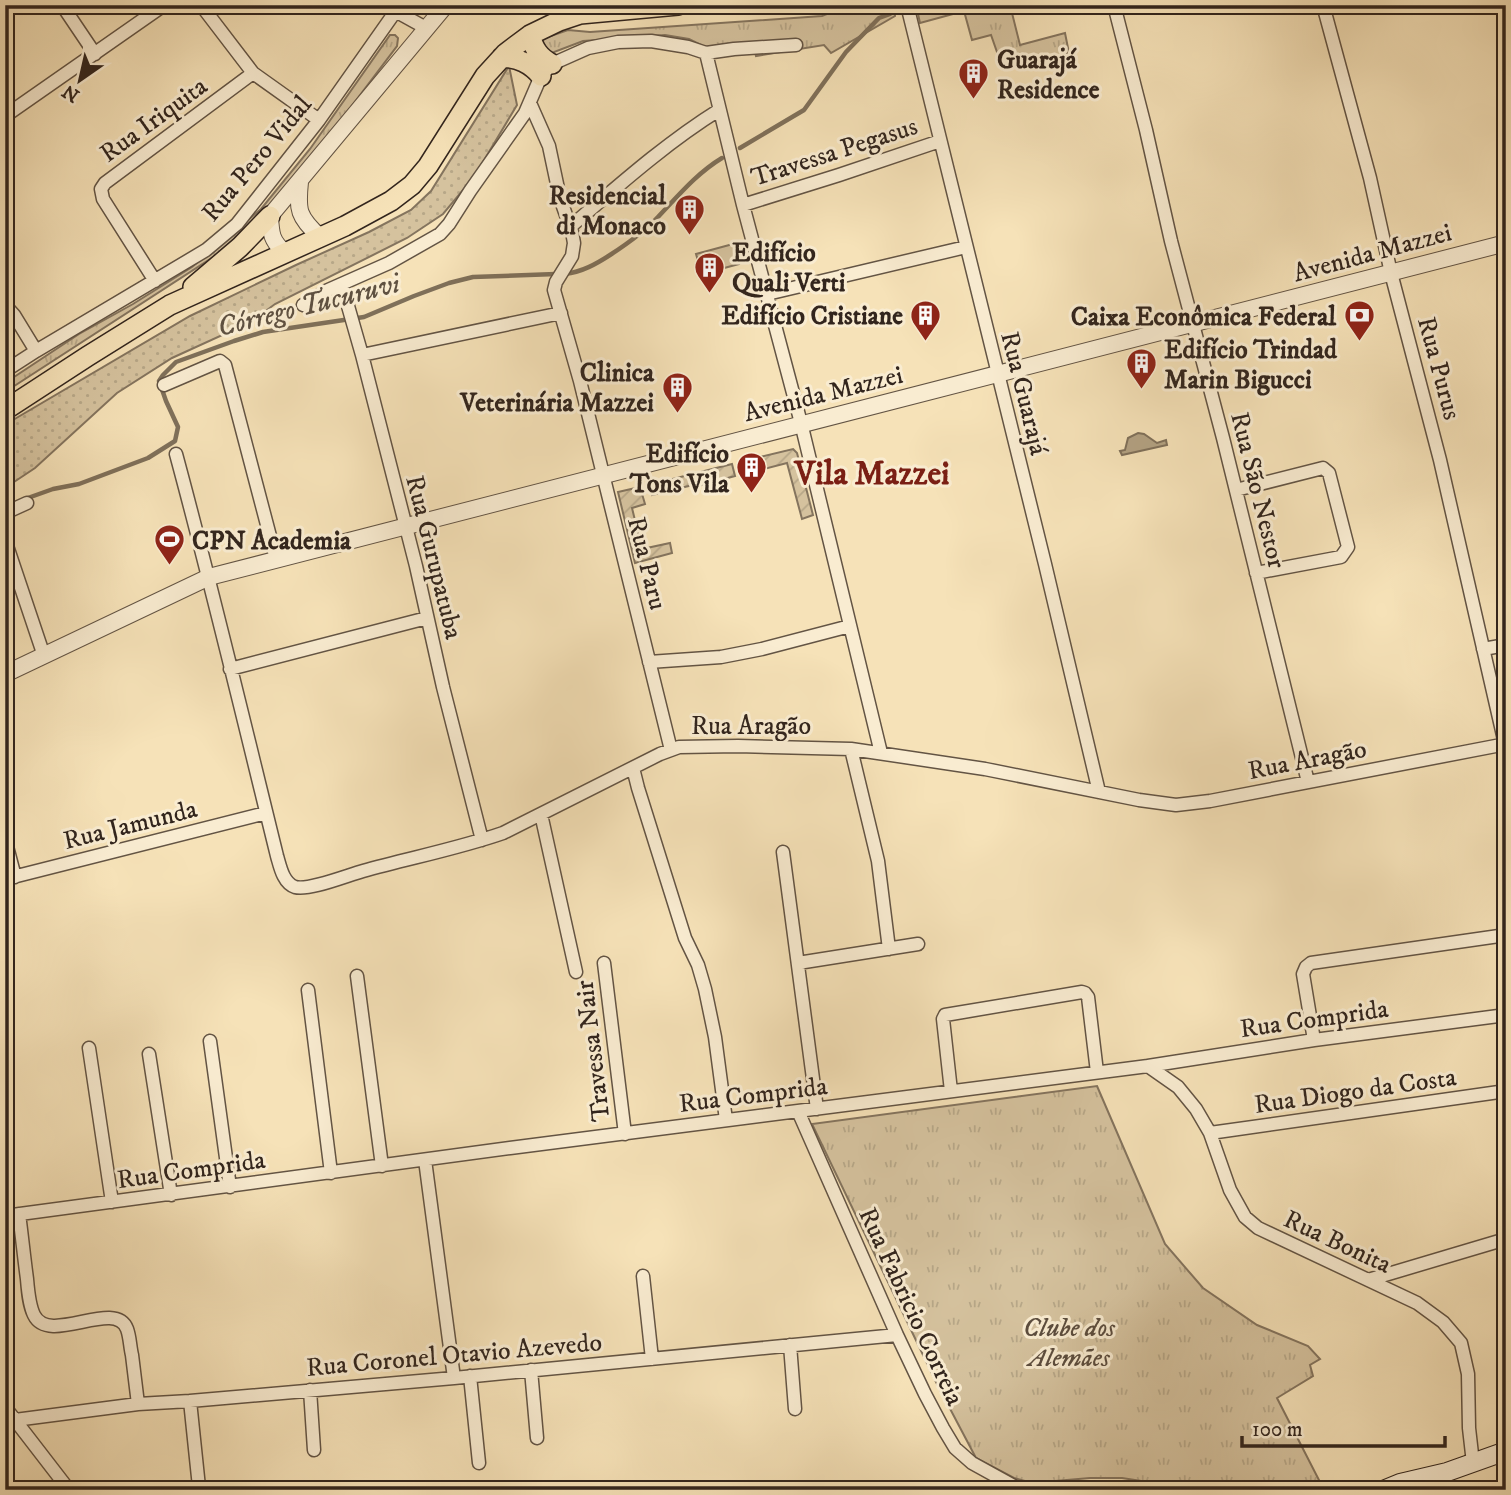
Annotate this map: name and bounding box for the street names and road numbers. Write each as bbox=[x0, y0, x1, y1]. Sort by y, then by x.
street label: Rua Iriquita bbox=[94, 70, 214, 170]
street label: Rua Pero Vidal bbox=[195, 89, 320, 229]
street label: Travessa Pegasus bbox=[747, 110, 922, 195]
street label: Avenida Mazzei bbox=[1289, 216, 1455, 290]
street label: Rua Purus bbox=[1409, 313, 1468, 423]
street label: Rua Guarajá bbox=[992, 328, 1055, 459]
street label: Avenida Mazzei bbox=[740, 359, 906, 430]
street label: Rua São Nestor bbox=[1222, 409, 1293, 572]
street label: Rua Gurupatuba bbox=[397, 472, 470, 643]
street label: Rua Paru bbox=[619, 513, 674, 613]
street label: Rua Aragão bbox=[691, 710, 811, 743]
street label: Rua Aragão bbox=[1245, 733, 1369, 788]
street label: Rua Jamunda bbox=[60, 793, 201, 858]
street label: Travessa Nair bbox=[568, 978, 619, 1123]
street label: Rua Comprida bbox=[1238, 993, 1390, 1046]
street label: Rua Diogo da Costa bbox=[1252, 1061, 1458, 1122]
street label: Rua Comprida bbox=[677, 1070, 829, 1121]
street label: Rua Comprida bbox=[115, 1144, 267, 1197]
street label: Rua Fabricio Correia bbox=[850, 1202, 971, 1411]
street label: Rua Bonita bbox=[1278, 1203, 1397, 1282]
street label: Rua Coronel Otavio Azevedo bbox=[305, 1326, 603, 1385]

